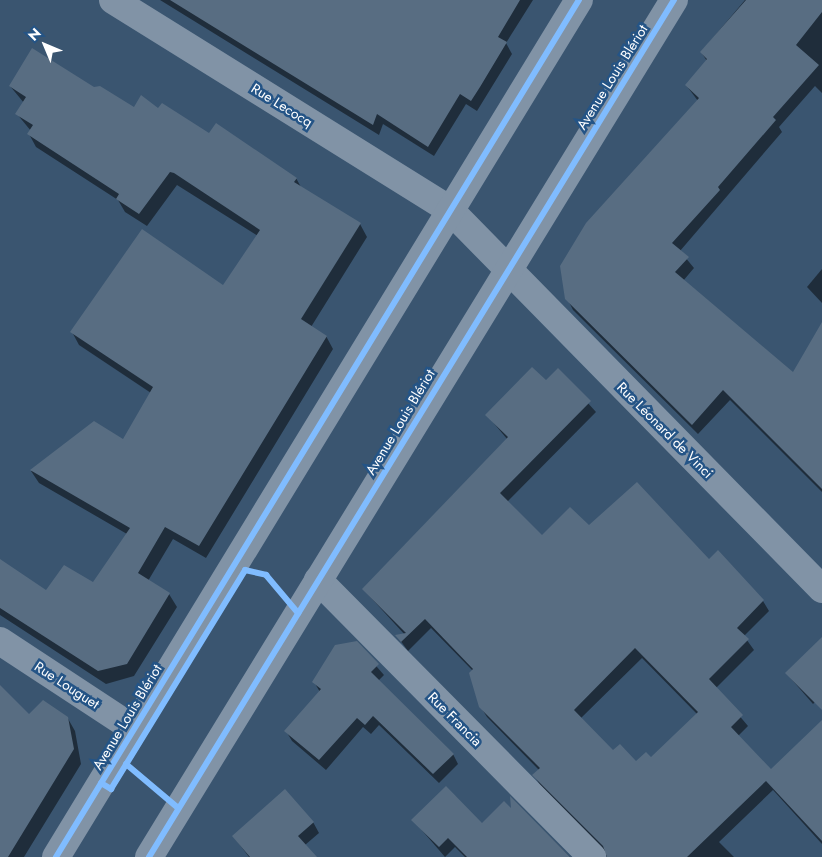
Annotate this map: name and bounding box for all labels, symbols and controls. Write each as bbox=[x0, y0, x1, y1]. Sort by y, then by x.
north arrow bbox=[20, 20, 70, 70]
street label: Avenue Louis Blériot bbox=[573, 22, 651, 132]
text: N bbox=[23, 23, 45, 45]
street label: Rue Lecocq bbox=[248, 80, 316, 130]
street label: Avenue Louis Blériot bbox=[362, 366, 438, 478]
street label: Rue Léonard de Vinci bbox=[614, 379, 716, 481]
street label: Rue Louguet bbox=[31, 658, 103, 712]
street label: Avenue Louis Blériot bbox=[89, 661, 165, 773]
street label: Rue Francia bbox=[425, 689, 485, 749]

